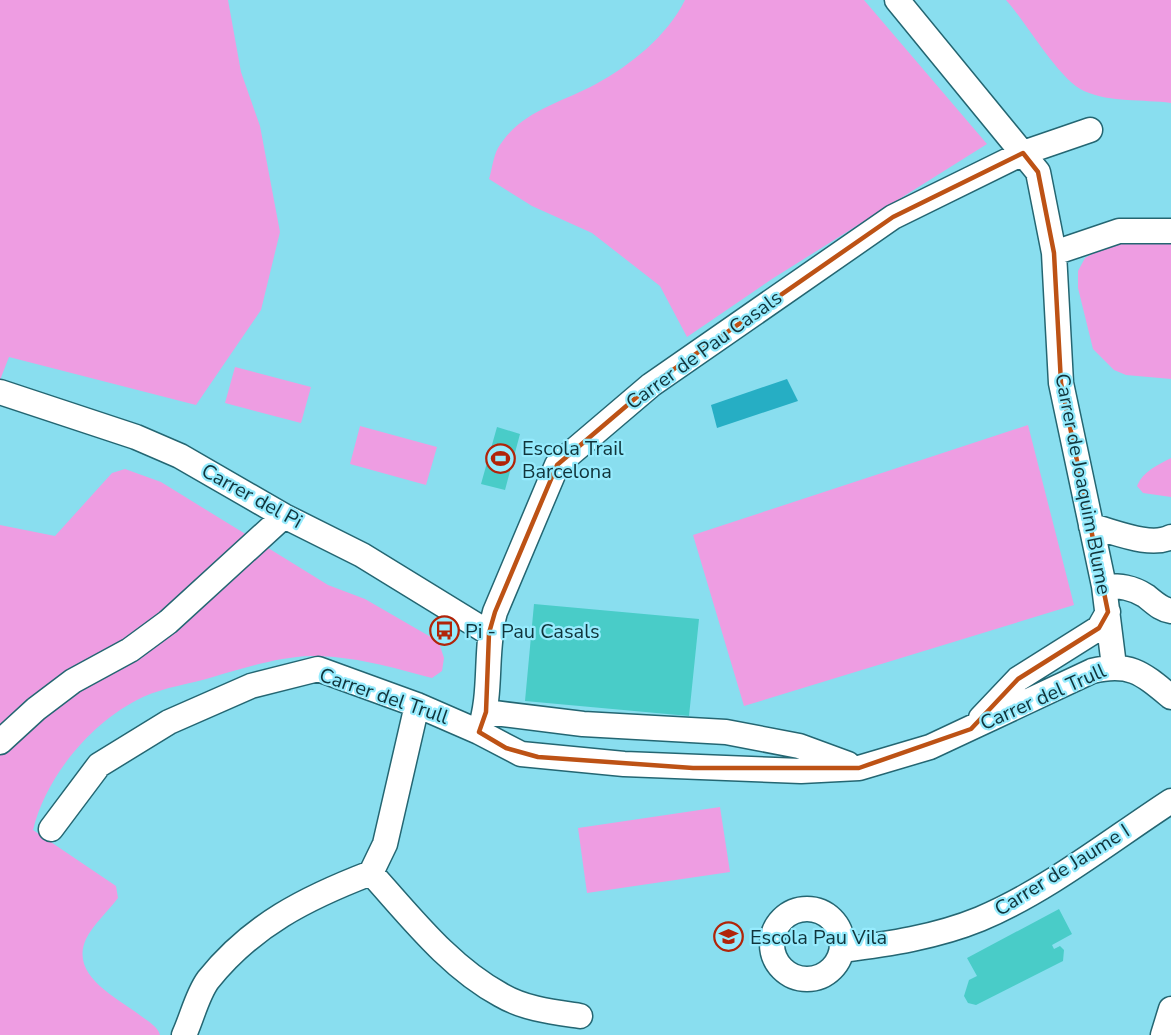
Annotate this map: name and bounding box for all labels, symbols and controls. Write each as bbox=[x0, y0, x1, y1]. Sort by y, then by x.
street label: Carrer de Pau Casals bbox=[620, 284, 788, 416]
street label: Carrer de Joaquim Blume bbox=[1048, 371, 1118, 597]
place label: Escola Trail Barcelona bbox=[522, 435, 624, 485]
sports icon: Escola Trail Barcelona bbox=[485, 443, 517, 475]
street label: Carrer del Pi bbox=[197, 457, 307, 535]
bus stop icon: Pi - Pau Casals bbox=[428, 615, 460, 647]
place label: Pi - Pau Casals bbox=[465, 618, 600, 645]
street label: Carrer del Trull bbox=[976, 657, 1110, 737]
street label: Carrer del Trull bbox=[316, 661, 452, 731]
street label: Carrer de Jaume I bbox=[989, 818, 1135, 922]
school or university icon: Escola Pau Vila bbox=[713, 921, 745, 953]
place label: Escola Pau Vila bbox=[750, 924, 887, 951]

